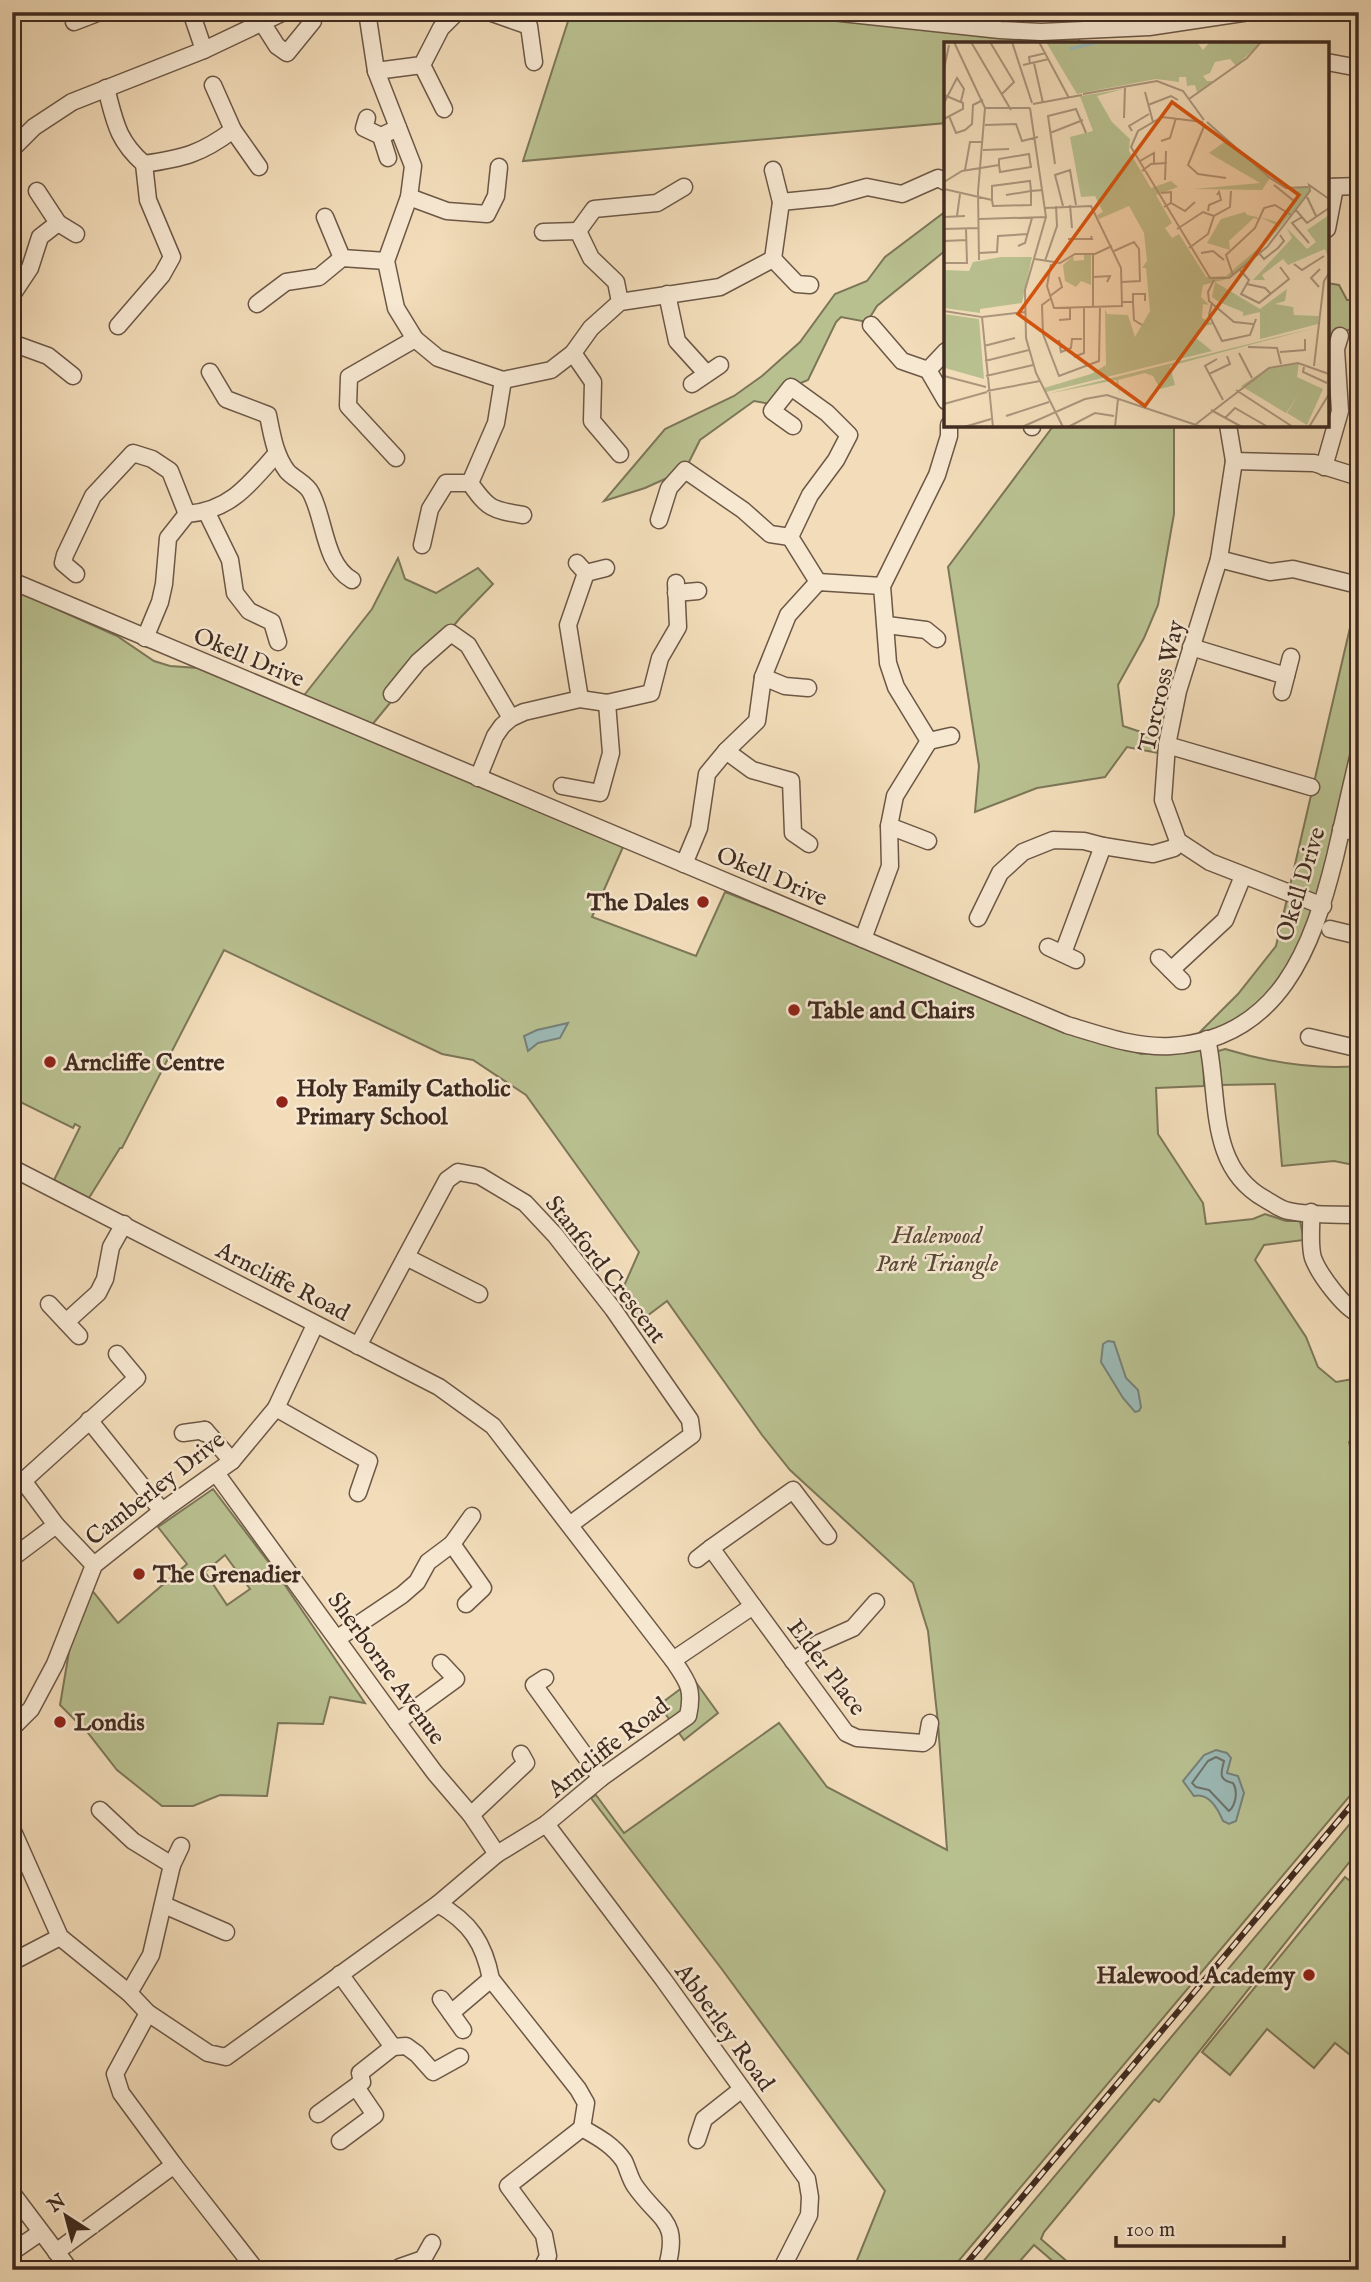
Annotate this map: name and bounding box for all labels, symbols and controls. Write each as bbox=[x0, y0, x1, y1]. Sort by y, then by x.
inset map bbox=[944, 42, 1329, 427]
street label: Torcross Way bbox=[1132, 617, 1193, 755]
street label: Okell Drive bbox=[188, 621, 309, 696]
street label: Okell Drive bbox=[1269, 824, 1333, 945]
street label: Okell Drive bbox=[711, 840, 832, 915]
place label: The Dales bbox=[586, 888, 690, 919]
marker: The Dales bbox=[695, 894, 711, 910]
place label: Table and Chairs bbox=[807, 996, 975, 1027]
marker: Table and Chairs bbox=[786, 1002, 802, 1018]
place label: Arncliffe Centre bbox=[63, 1048, 225, 1079]
marker: Arncliffe Centre bbox=[42, 1054, 58, 1070]
place label: Holy Family Catholic Primary School bbox=[296, 1074, 510, 1133]
marker: Holy Family Catholic Primary School bbox=[274, 1094, 290, 1110]
street label: Stanford Crescent bbox=[537, 1190, 672, 1350]
park label: Halewood Park Triangle bbox=[876, 1221, 998, 1280]
street label: Arncliffe Road bbox=[209, 1235, 355, 1329]
street label: Camberley Drive bbox=[80, 1425, 232, 1553]
place label: The Grenadier bbox=[152, 1560, 301, 1591]
marker: The Grenadier bbox=[131, 1566, 147, 1582]
street label: Sherborne Avenue bbox=[320, 1586, 452, 1752]
street label: Elder Place bbox=[779, 1613, 872, 1722]
street label: Arncliffe Road bbox=[541, 1691, 676, 1806]
place label: Londis bbox=[74, 1708, 145, 1739]
marker: Londis bbox=[52, 1714, 68, 1730]
street label: Abberley Road bbox=[666, 1957, 781, 2098]
place label: Halewood Academy bbox=[1096, 1961, 1296, 1992]
marker: Halewood Academy bbox=[1301, 1967, 1317, 1983]
north arrow bbox=[32, 2180, 102, 2250]
text: N bbox=[43, 2189, 71, 2219]
scale bar bbox=[1116, 2205, 1284, 2249]
text: 100 m bbox=[1126, 2217, 1175, 2244]

